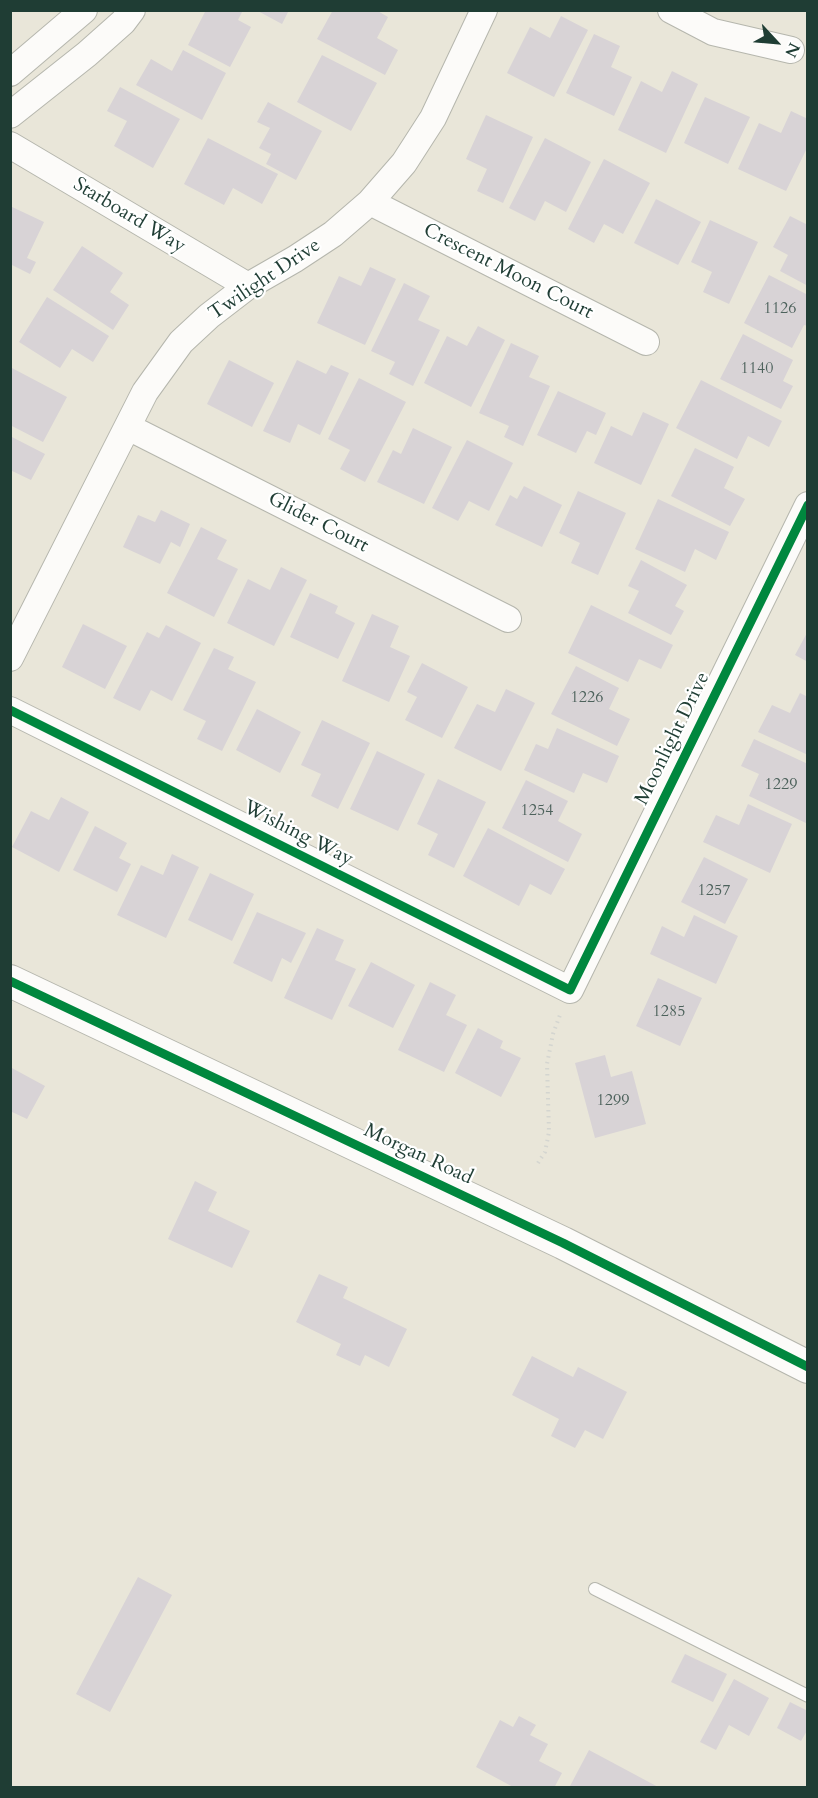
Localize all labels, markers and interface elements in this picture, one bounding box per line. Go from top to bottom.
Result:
north arrow [746,12,806,72]
text: N [779,39,805,61]
street label: Starboard Way [68,173,190,259]
street label: Crescent Moon Court [419,219,597,325]
street label: Twilight Drive [205,234,325,326]
house number: 1126 [764,299,796,319]
house number: 1140 [741,359,773,379]
street label: Glider Court [264,487,372,559]
street label: Moonlight Drive [630,669,716,809]
house number: 1226 [571,688,603,708]
house number: 1229 [765,775,797,795]
street label: Wishing Way [239,796,357,872]
house number: 1254 [521,801,553,821]
house number: 1257 [698,881,730,901]
house number: 1285 [653,1002,685,1022]
house number: 1299 [597,1091,629,1111]
street label: Morgan Road [360,1119,476,1191]

